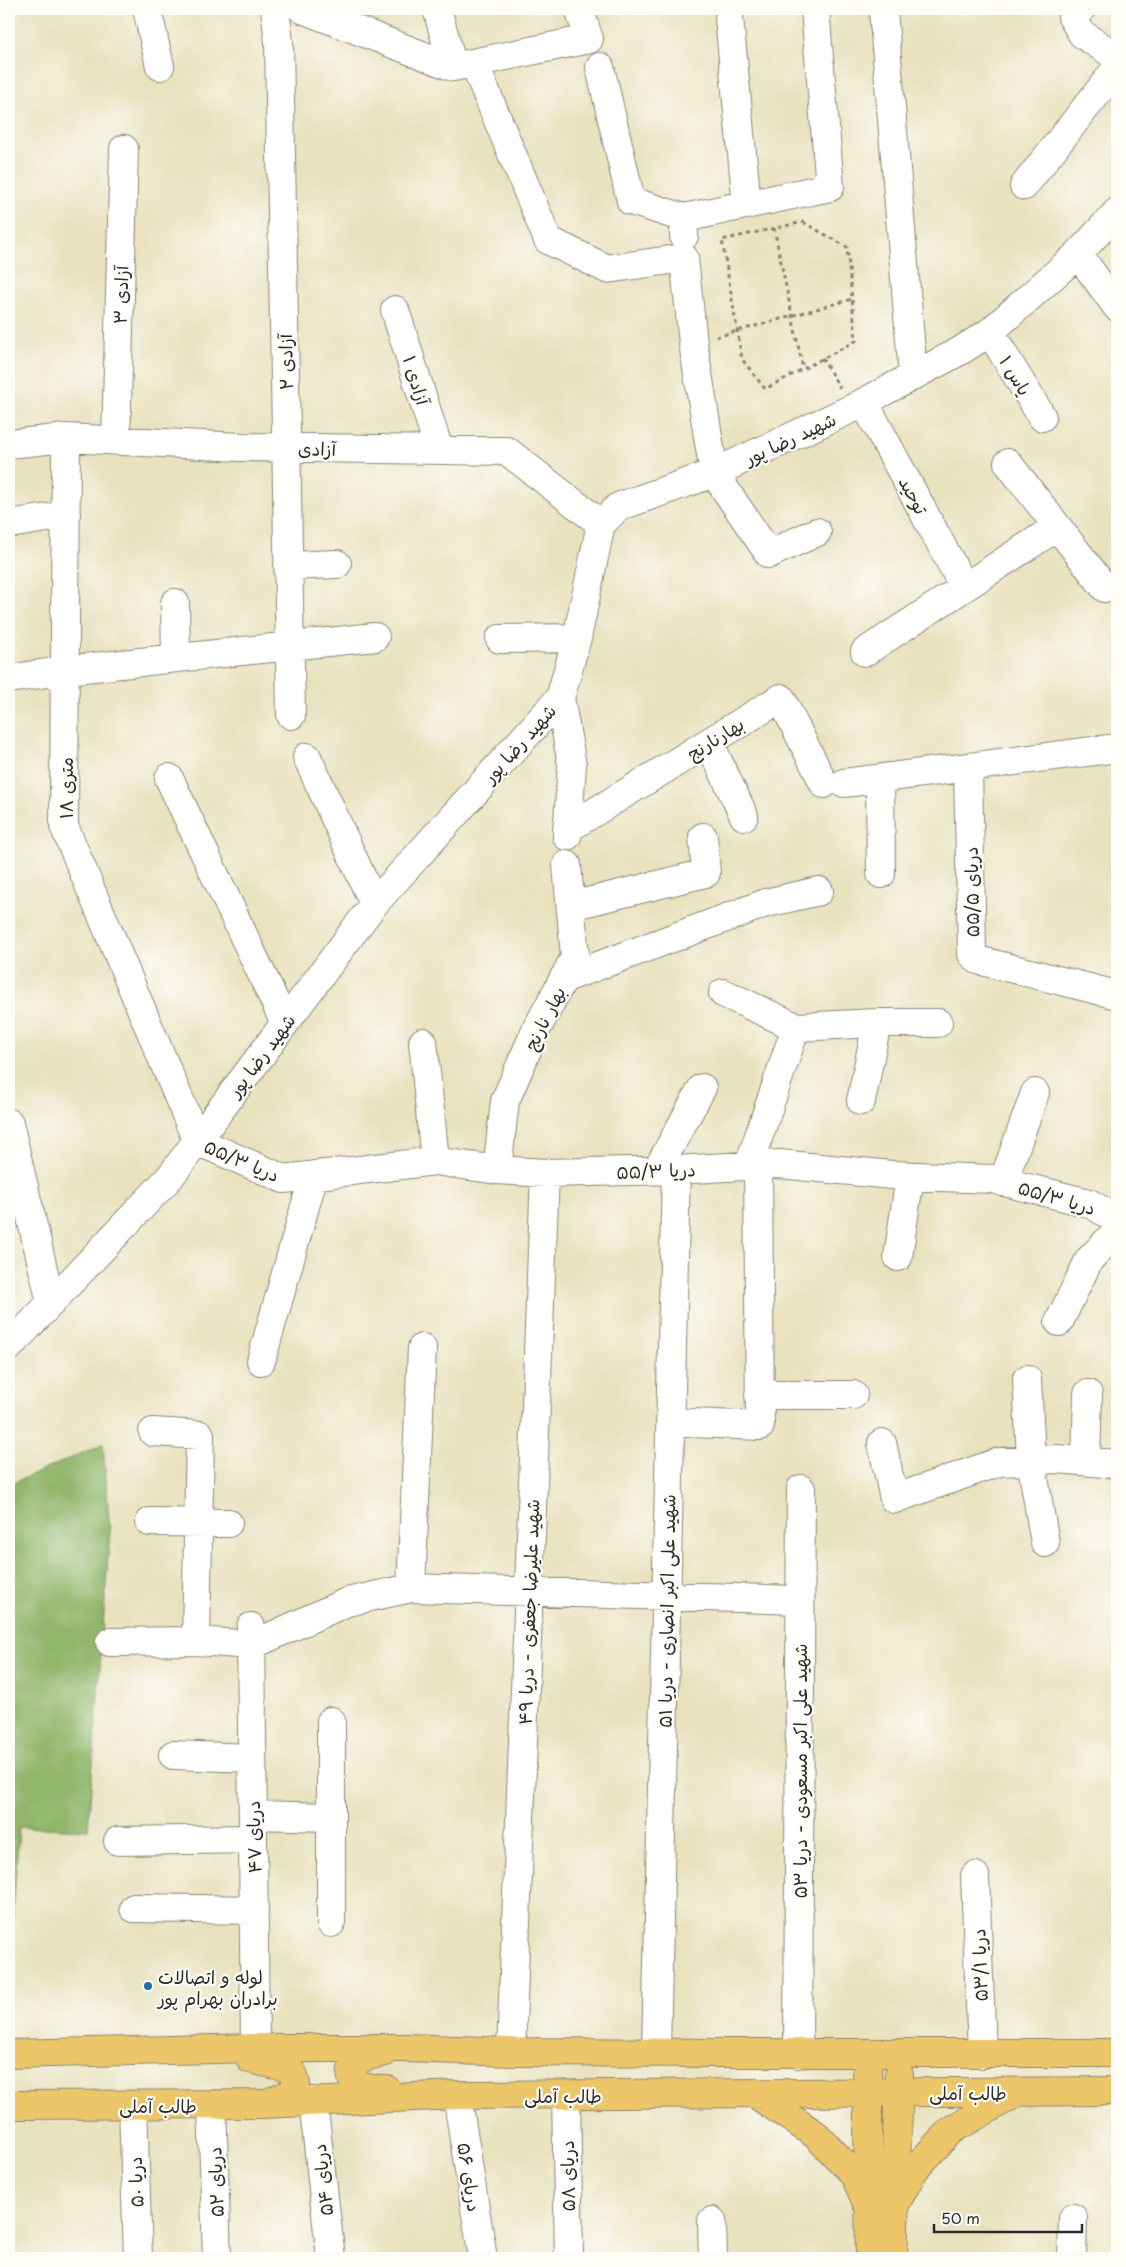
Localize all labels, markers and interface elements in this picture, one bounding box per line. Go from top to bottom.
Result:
street label: آزادی ۳ [105,264,135,325]
street label: آزادی ۲ [271,332,299,390]
street label: یاس ۱ [993,350,1039,400]
street label: آزادی ۱ [397,352,438,410]
street label: شهید رضا پور [738,405,840,472]
street label: آزادی [298,434,338,462]
street label: توحید [893,471,936,520]
street label: شهید رضا پور [475,698,562,790]
street label: بهارنارنج [681,710,749,766]
street label: ۱۸ متری [52,757,79,819]
street label: دریای ۵۵/۵ [957,846,985,938]
street label: بهار نارنج [516,981,572,1055]
street label: شهید رضا پور [220,1008,301,1104]
street label: دریا ۵۵/۳ [200,1132,284,1188]
street label: دریا ۵۵/۳ [616,1155,696,1185]
street label: دریا ۵۵/۳ [1015,1173,1099,1221]
street label: شهید علی اکبر انصاری - دریا ۵۱ [650,1494,682,1728]
street label: شهید علیرضا جعفری - دریا ۴۹ [511,1498,545,1726]
street label: شهید علی اکبر مسعودی - دریا ۵۳ [786,1644,813,1898]
street label: دریای ۴۷ [239,1800,267,1874]
street label: دریا ۵۳/۱ [964,1928,994,2002]
place label: لوله و اتصالات برادران بهرام پور [156,1963,278,2013]
marker: لوله و اتصالات برادران بهرام پور [142,1980,154,1992]
street label: طالب آملی [929,2079,1007,2106]
street label: طالب آملی [524,2082,602,2109]
street label: طالب آملی [119,2092,197,2119]
street label: دریای ۵۶ [451,2140,489,2214]
street label: دریای ۵۸ [553,2140,581,2212]
street label: دریای ۵۴ [305,2143,339,2217]
street label: دریای ۵۲ [200,2146,230,2218]
street label: دریا ۵۰ [121,2156,149,2208]
scale bar [934,2202,1081,2234]
text: 50 m [941,2206,980,2229]

